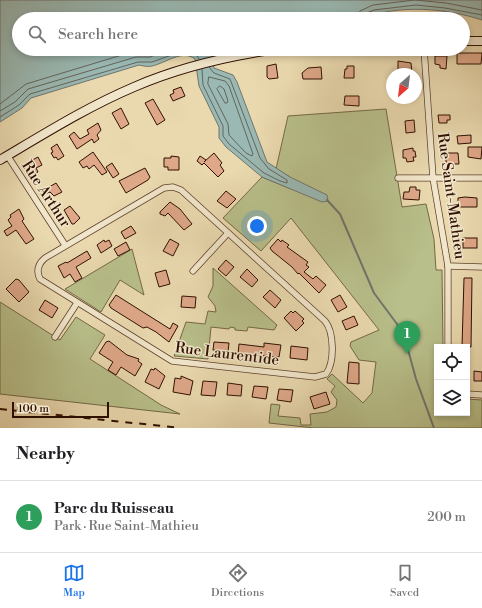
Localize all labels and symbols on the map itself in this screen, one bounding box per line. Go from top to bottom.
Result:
north arrow [386,68,422,104]
street label: Rue Saint-Mathieu [433,132,469,261]
street label: Rue Arthur [17,157,75,232]
your location [247,216,267,236]
pin: 1 [394,321,420,354]
street label: Rue Laurentide [174,338,280,370]
scale bar [12,400,109,419]

